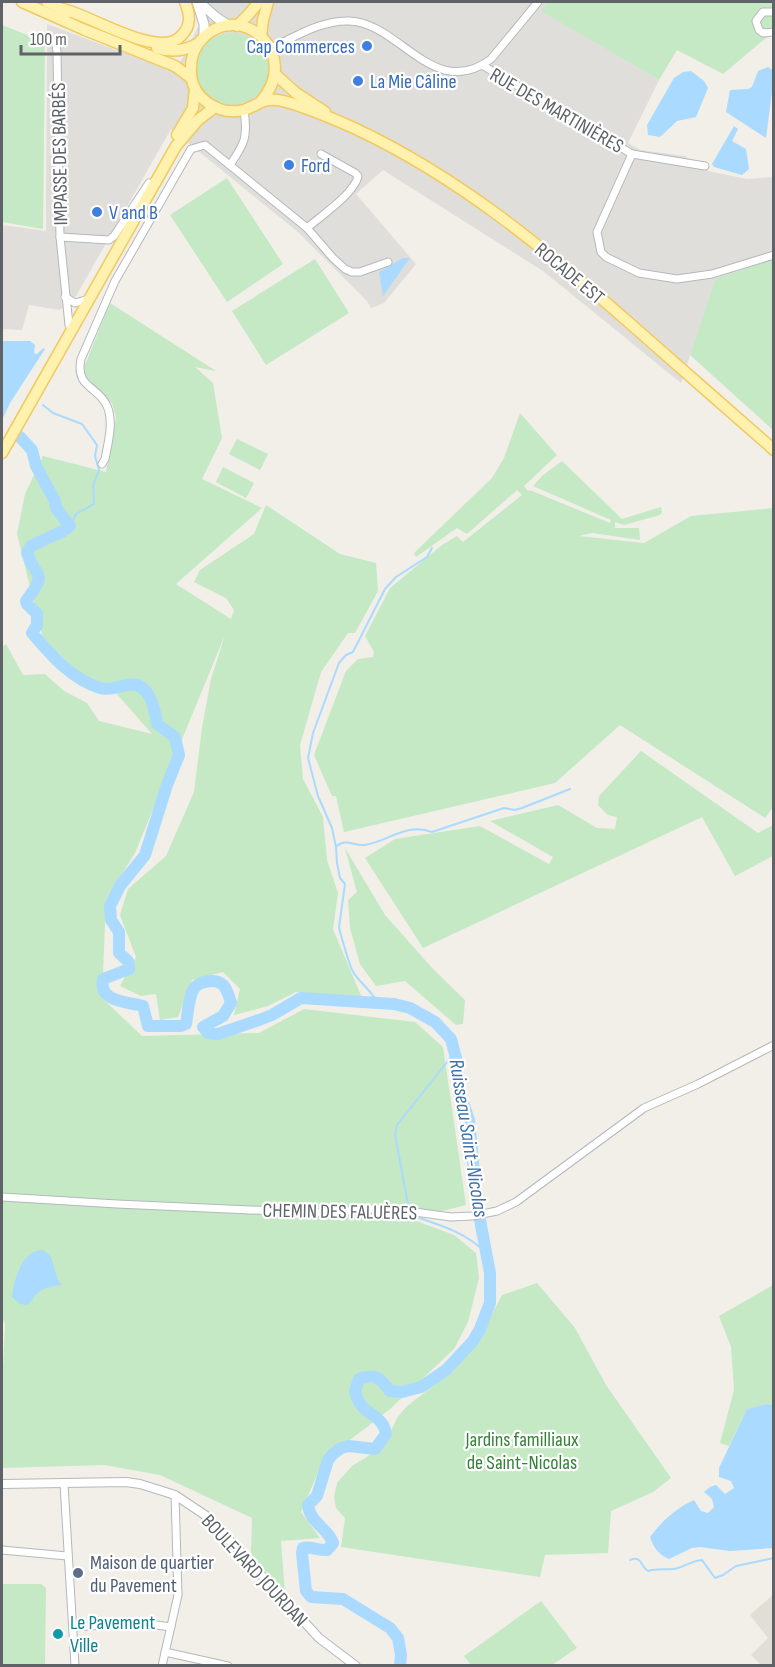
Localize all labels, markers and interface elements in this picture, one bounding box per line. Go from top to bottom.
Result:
scale bar [21,18,120,56]
text: 100 m [30,29,67,50]
place label: Cap Commerces [246,35,355,59]
marker: Cap Commerces [360,39,374,53]
street label: RUE DES MARTINIÈRES [485,63,628,159]
place label: La Mie Câline [370,70,457,94]
marker: La Mie Câline [351,74,365,88]
street label: IMPASSE DES BARBÉS [47,82,73,226]
place label: Ford [301,154,330,178]
marker: Ford [282,158,296,172]
place label: V and B [109,201,158,225]
marker: V and B [90,205,104,219]
street label: ROCADE EST [530,238,609,310]
water label: Ruisseau Saint-Nicolas [444,1057,493,1219]
street label: CHEMIN DES FALUÈRES [263,1199,417,1225]
park label: Jardins familliaux de Saint-Nicolas [464,1428,579,1475]
street label: BOULEVARD JOURDAN [196,1509,312,1632]
place label: Maison de quartier du Pavement [90,1551,214,1598]
marker: Maison de quartier du Pavement [71,1566,85,1580]
place label: Le Pavement Ville [70,1611,155,1658]
marker: Le Pavement Ville [51,1627,65,1641]

